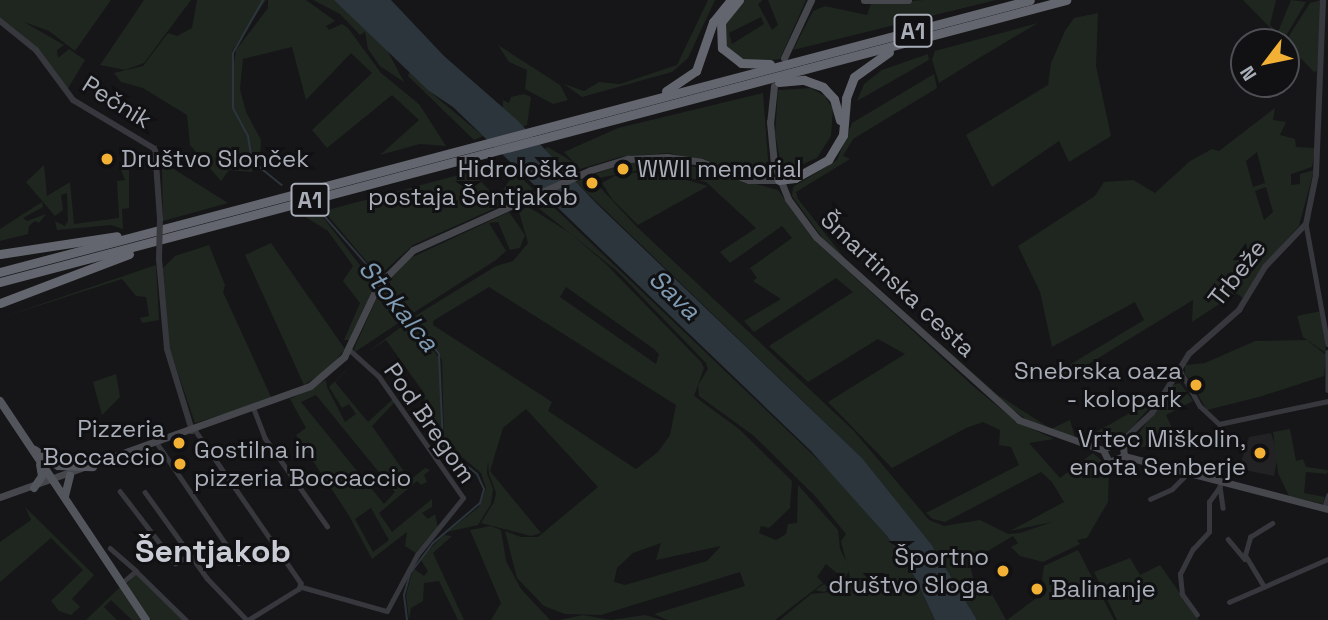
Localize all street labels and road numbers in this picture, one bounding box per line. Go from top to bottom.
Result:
road number: A1 [892,12,934,50]
street label: Pečnik [77,70,157,134]
road number: A1 [289,181,331,220]
street label: Šmartinska cesta [815,205,981,363]
street label: Trbeže [1202,234,1272,312]
street label: Pod Bregom [378,357,482,489]

